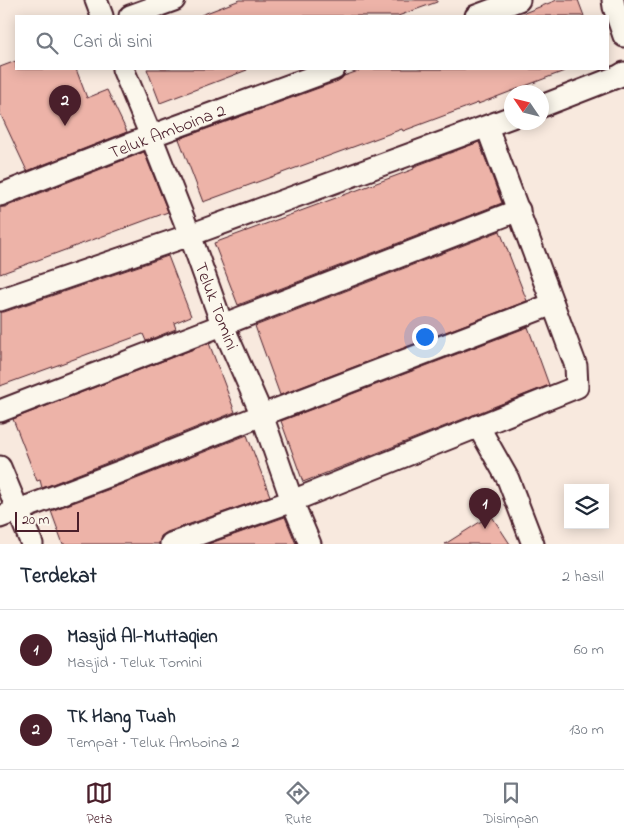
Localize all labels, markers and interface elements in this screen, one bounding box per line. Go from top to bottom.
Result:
search box [15,15,609,70]
icon: search [33,29,61,57]
text: Cari di sini [73,29,152,56]
pin: 2 [49,85,81,126]
north arrow [504,85,549,130]
street label: Teluk Amboina 2 [106,99,230,167]
street label: Teluk Tomini [186,259,244,354]
your location [412,324,438,350]
map controls [564,484,609,529]
button: layers [564,484,609,529]
pin: 1 [469,488,501,529]
scale bar [15,509,79,532]
text: 20 m [22,510,49,531]
text: Terdekat [20,562,97,592]
text: 2 hasil [562,565,604,589]
text: Masjid Al-Muttaqien [67,624,218,651]
text: 1 [33,638,39,662]
text: 60 m [574,638,604,662]
text: Masjid · Teluk Tomini [67,651,202,675]
text: TK Hang Tuah [67,704,176,731]
text: 2 [32,718,40,742]
text: 130 m [569,718,604,742]
text: Tempat · Teluk Amboina 2 [67,731,239,755]
tab: Peta [85,779,113,830]
tab: Rute [284,779,312,830]
tab: Disimpan [483,779,539,830]

